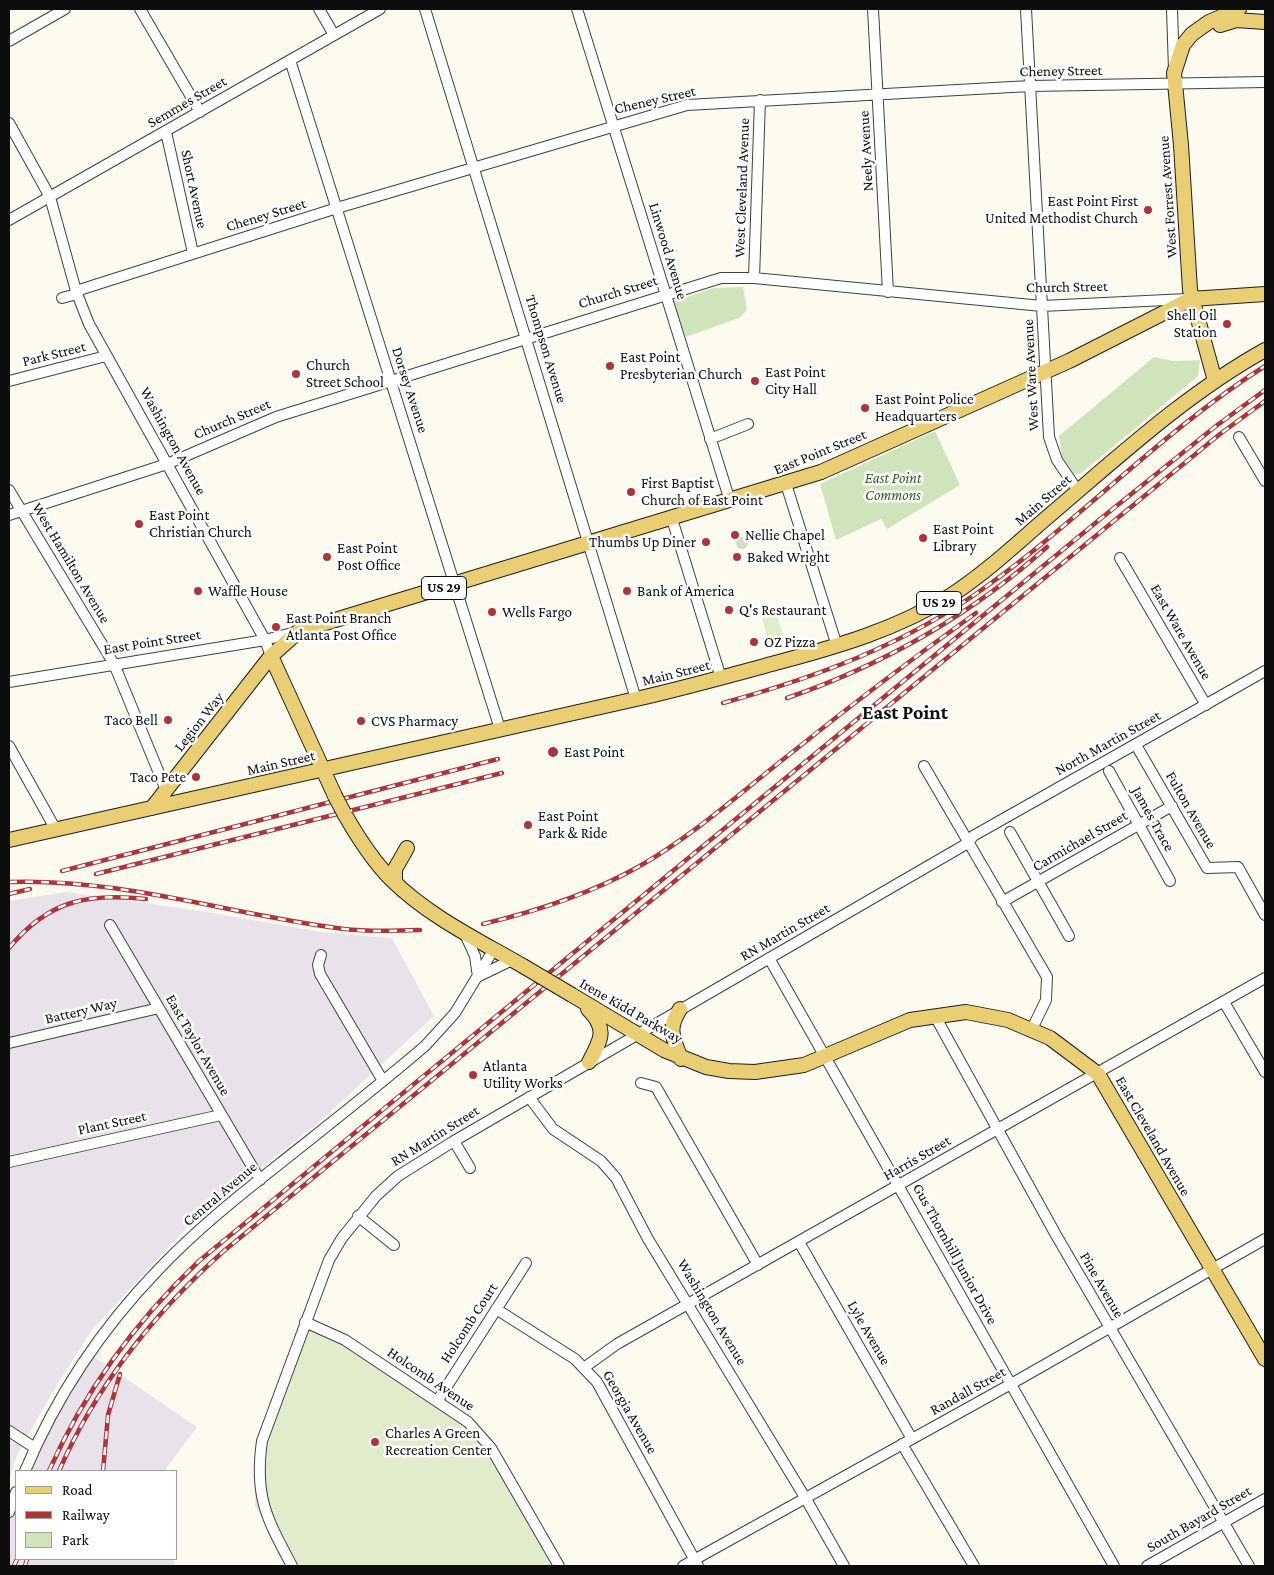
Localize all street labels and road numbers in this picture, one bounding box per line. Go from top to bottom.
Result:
street label: Cheney Street [1019,61,1103,81]
street label: Semmes Street [144,72,230,132]
street label: Cheney Street [613,82,697,118]
street label: Neely Avenue [855,110,877,192]
street label: West Cleveland Avenue [731,118,753,258]
street label: West Forrest Avenue [1155,135,1181,259]
street label: Short Avenue [177,148,211,230]
street label: Cheney Street [224,194,308,236]
street label: Linwood Avenue [645,201,691,301]
street label: Church Street [576,271,660,313]
street label: Church Street [1026,277,1108,297]
street label: Thompson Avenue [521,293,571,405]
street label: West Ware Avenue [1019,319,1043,431]
street label: Park Street [20,337,88,371]
street label: Dorsey Avenue [388,345,432,435]
street label: Washington Avenue [136,384,210,498]
street label: Church Street [191,395,273,443]
street label: East Point Street [771,425,869,479]
street label: Main Street [1011,470,1075,530]
street label: West Hamilton Avenue [28,499,114,627]
road number: US 29 [422,576,466,600]
street label: East Ware Avenue [1146,581,1216,683]
road number: US 29 [916,592,962,614]
street label: East Point Street [102,625,202,659]
street label: Main Street [640,656,712,690]
street label: Legion Way [170,689,228,755]
street label: North Martin Street [1052,707,1164,779]
street label: Main Street [245,746,317,780]
street label: Fulton Avenue [1162,768,1220,852]
street label: James Trace [1128,783,1178,855]
street label: Carmichael Street [1029,807,1131,875]
street label: RN Martin Street [737,899,833,965]
street label: Irene Kidd Parkway [576,974,686,1048]
street label: East Taylor Avenue [162,991,234,1099]
street label: Battery Way [43,994,119,1028]
street label: East Cleveland Avenue [1111,1073,1195,1199]
street label: RN Martin Street [388,1102,482,1170]
street label: Plant Street [76,1107,148,1139]
street label: Harris Street [880,1131,954,1185]
street label: Central Avenue [179,1158,261,1230]
street label: Gus Thornhill Junior Drive [909,1180,1001,1328]
street label: Pine Avenue [1076,1249,1128,1321]
street label: Washington Avenue [673,1256,751,1368]
street label: Holcomb Court [436,1280,502,1366]
street label: Lyle Avenue [843,1298,895,1368]
street label: Holcomb Avenue [384,1343,478,1415]
street label: Randall Street [927,1363,1009,1419]
street label: Georgia Avenue [599,1367,661,1457]
street label: South Bayard Street [1143,1482,1255,1556]

